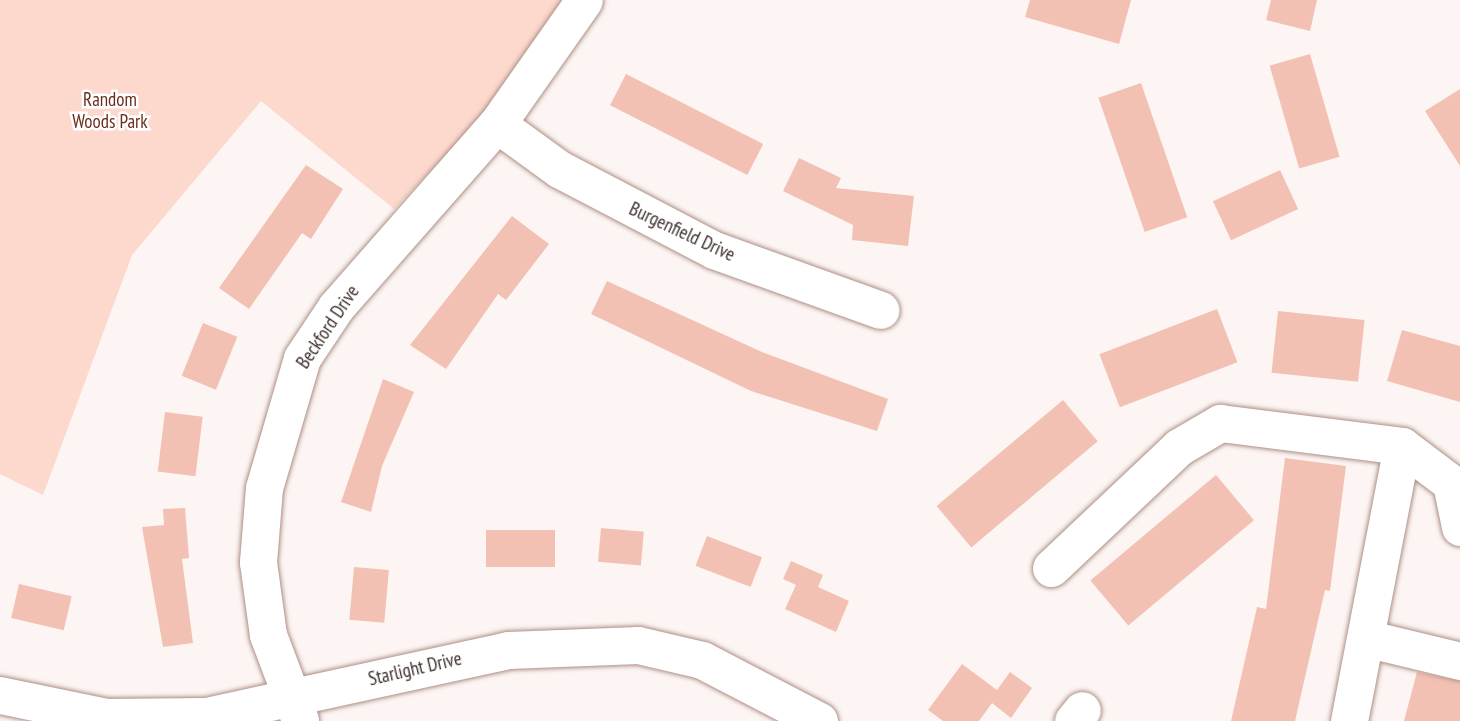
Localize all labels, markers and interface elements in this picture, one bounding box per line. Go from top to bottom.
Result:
park label: Random Woods Park [72,89,148,133]
street label: Burgenfield Drive [625,198,739,266]
street label: Beckford Drive [292,281,364,373]
street label: Starlight Drive [366,647,464,691]

